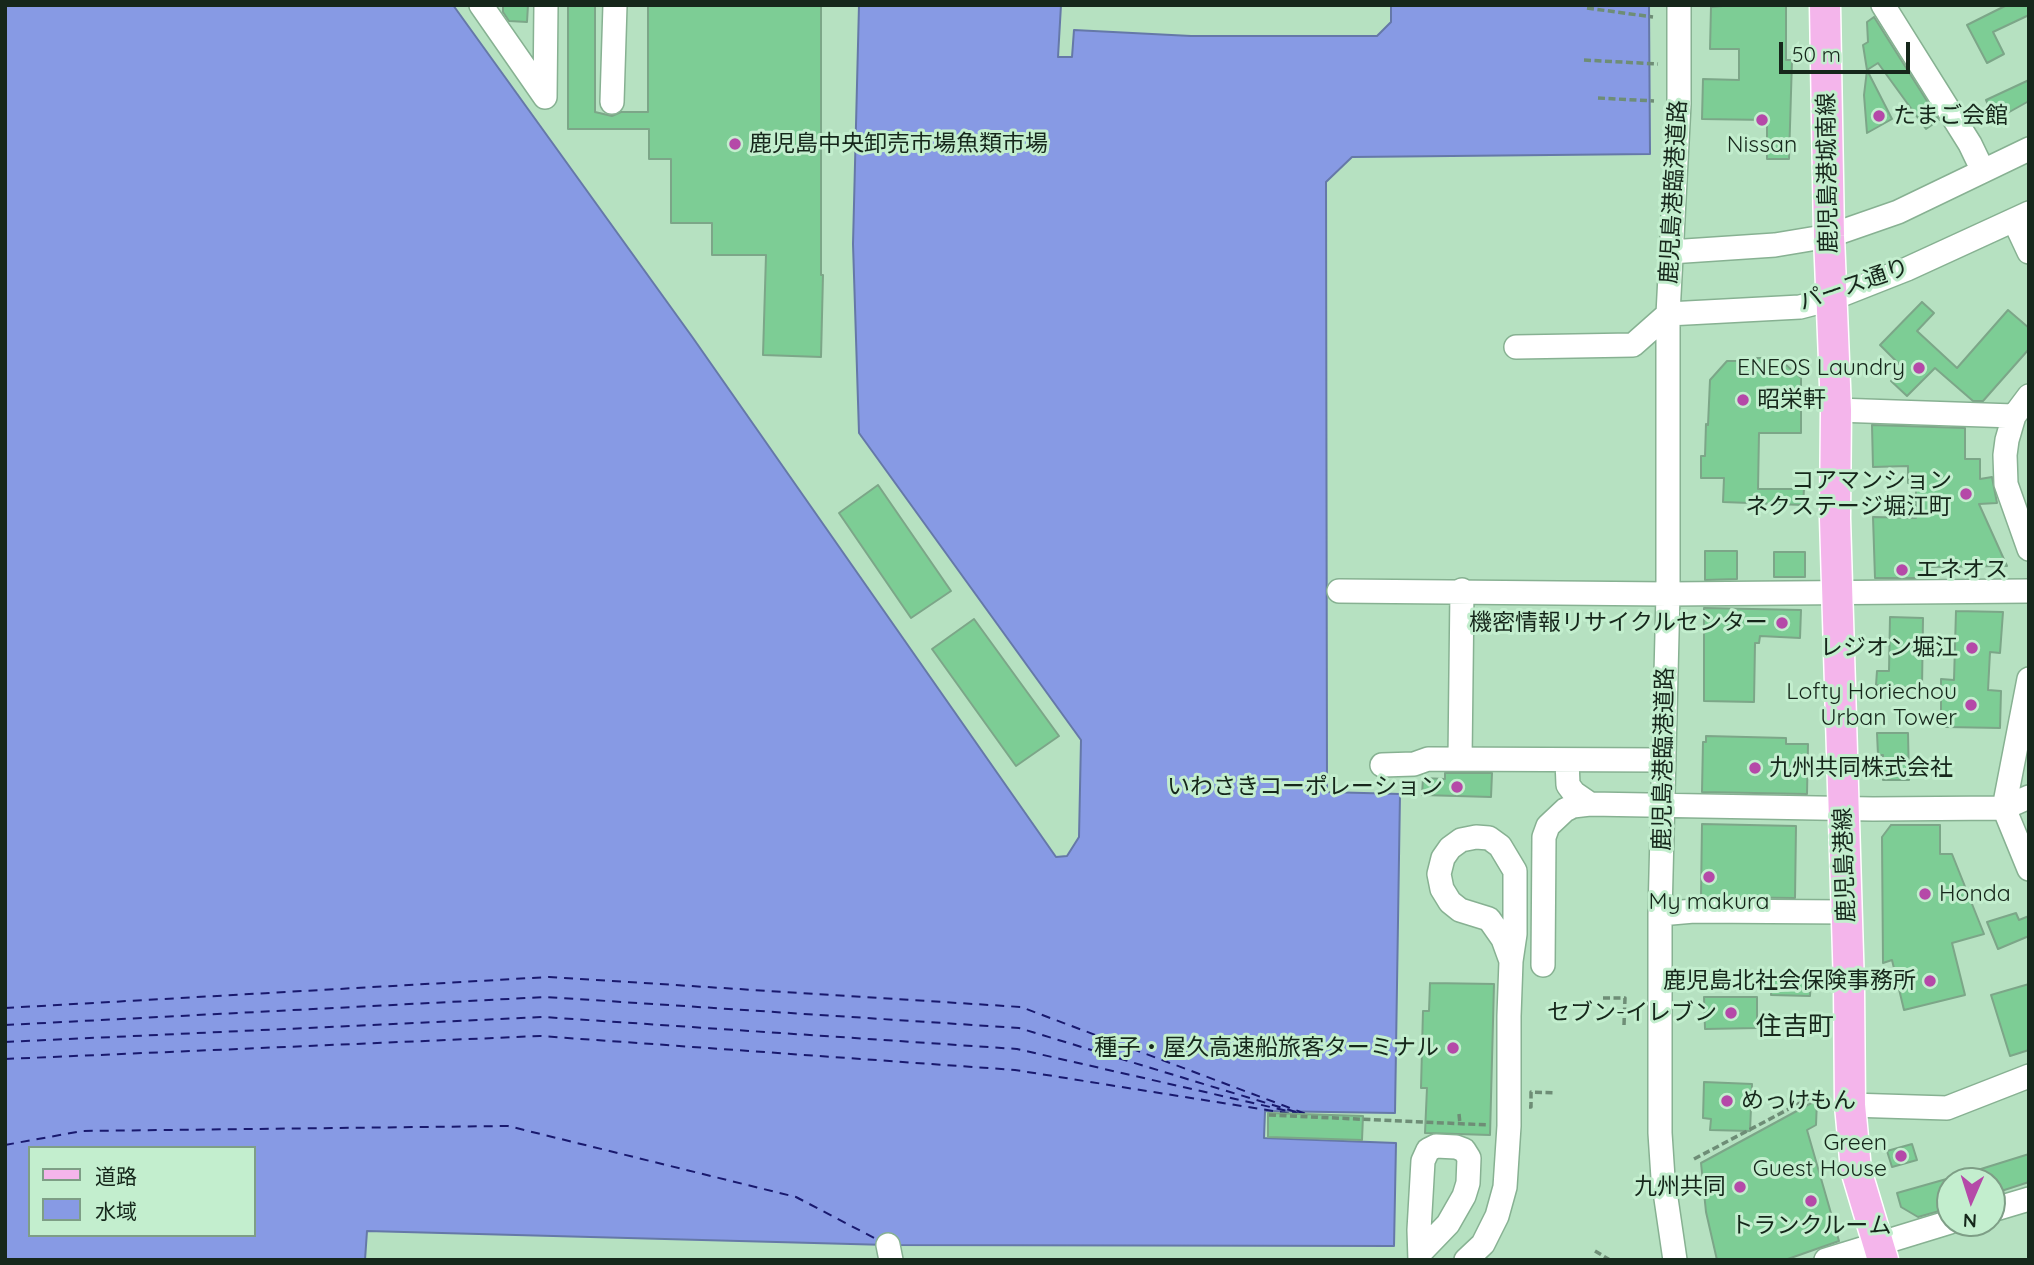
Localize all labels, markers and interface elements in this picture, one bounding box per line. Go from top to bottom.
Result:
scale bar [1782,28,1913,72]
text: 50 m [1792,41,1841,67]
street label: 鹿児島港城南線 [1813,92,1843,254]
street label: 鹿児島港臨港道路 [1655,99,1693,285]
place label: たまご会館 [1893,102,2008,130]
marker: たまご会館 [1871,108,1887,124]
marker: Nissan [1754,112,1770,128]
place label: 鹿児島中央卸売市場魚類市場 [749,130,1048,158]
place label: Nissan [1727,131,1797,159]
marker: 鹿児島中央卸売市場魚類市場 [727,136,743,152]
street label: パース通り [1795,253,1913,317]
place label: ENEOS Laundry [1737,354,1905,382]
marker: ENEOS Laundry [1911,360,1927,376]
place label: 昭栄軒 [1757,386,1826,414]
marker: 昭栄軒 [1735,392,1751,408]
place label: コアマンション ネクステージ堀江町 [1745,467,1952,521]
marker: コアマンション ネクステージ堀江町 [1958,486,1974,502]
place label: エネオス [1916,556,2008,584]
marker: エネオス [1894,562,1910,578]
place label: 機密情報リサイクルセンター [1469,609,1768,637]
marker: 機密情報リサイクルセンター [1774,615,1790,631]
place label: レジオン堀江 [1820,634,1958,662]
marker: レジオン堀江 [1964,640,1980,656]
street label: 鹿児島港臨港道路 [1649,667,1679,851]
place label: Lofty Horiechou Urban Tower [1786,678,1957,732]
marker: Lofty Horiechou Urban Tower [1963,697,1979,713]
place label: 九州共同株式会社 [1769,754,1953,782]
marker: 九州共同株式会社 [1747,760,1763,776]
place label: いわさきコーポレーション [1167,773,1443,801]
marker: いわさきコーポレーション [1449,779,1465,795]
street label: 鹿児島港線 [1829,807,1861,923]
marker: My makura [1701,869,1717,885]
place label: Honda [1939,880,2011,908]
marker: Honda [1917,886,1933,902]
place label: My makura [1648,888,1770,916]
place label: 鹿児島北社会保険事務所 [1663,967,1916,995]
marker: 鹿児島北社会保険事務所 [1922,973,1938,989]
place label: セブン-イレブン [1547,999,1717,1027]
marker: セブン-イレブン [1723,1005,1739,1021]
district label: 住吉町 [1756,1011,1834,1043]
place label: 種子・屋久高速船旅客ターミナル [1094,1034,1439,1062]
marker: 種子・屋久高速船旅客ターミナル [1445,1040,1461,1056]
place label: めっけもん [1741,1087,1856,1115]
marker: めっけもん [1719,1093,1735,1109]
place label: Green Guest House [1753,1129,1887,1183]
legend [28,1146,256,1237]
marker: Green Guest House [1893,1148,1909,1164]
text: 道路 [95,1163,137,1189]
north arrow [1936,1167,2006,1237]
place label: 九州共同 [1634,1173,1726,1201]
marker: 九州共同 [1732,1179,1748,1195]
marker: トランクルーム [1803,1193,1819,1209]
text: 水域 [95,1198,137,1224]
text: N [1962,1209,1978,1233]
place label: トランクルーム [1731,1212,1891,1240]

